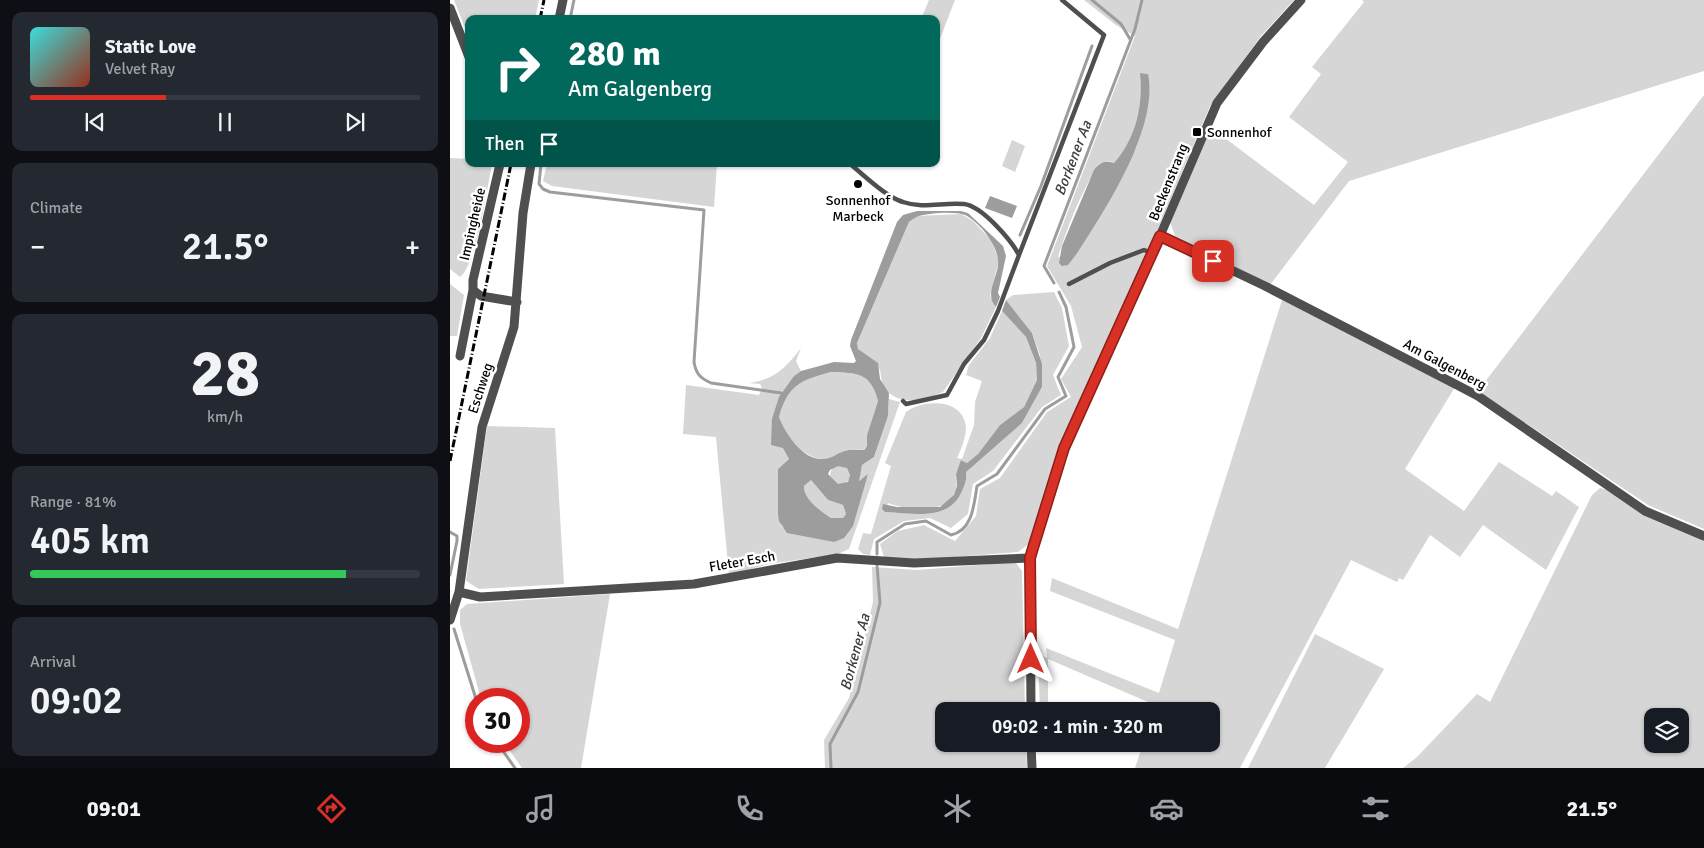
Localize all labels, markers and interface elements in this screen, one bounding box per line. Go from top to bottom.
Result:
text: 280 m [568,32,661,75]
text: Static Love [105,35,196,59]
icon: right [485,35,550,100]
text: Velvet Ray [105,59,175,79]
text: Am Galgenberg [568,75,712,102]
icon: previous [81,108,109,136]
icon: pause [211,108,239,136]
icon: next [341,108,369,136]
water label: Borkener Aa [1051,118,1096,198]
place label: Sonnenhof [1207,124,1273,141]
marker: Sonnenhof [1191,126,1203,138]
icon: arrive [535,130,563,158]
text: Then [485,132,525,156]
street label: Beckenstrang [1145,141,1192,223]
marker: Sonnenhof Marbeck [852,178,864,190]
street label: Impingheide [456,186,489,262]
place label: Sonnenhof Marbeck [826,192,892,225]
text: Climate [30,198,83,218]
text: 21.5° [182,223,268,270]
text: − [30,230,45,264]
text: + [405,230,420,264]
pin [1192,240,1234,282]
icon: arrive [1199,247,1227,275]
text: 28 [190,334,260,414]
street label: Am Galgenberg [1400,335,1489,393]
street label: Eschweg [464,361,497,416]
text: km/h [207,407,243,427]
text: Range · 81% [30,492,116,512]
text: 405 km [30,517,150,564]
street label: Fleter Esch [708,547,776,576]
water label: Borkener Aa [836,611,874,692]
position arrow [1004,632,1056,684]
text: Arrival [30,652,76,672]
text: 09:02 [30,677,123,724]
speed limit sign: 30 [465,688,530,753]
map controls [1644,708,1689,753]
button: layers [1644,708,1689,753]
text: 09:02 · 1 min · 320 m [992,715,1163,739]
icon: directions [314,791,349,826]
icon: music [523,791,558,826]
icon: phone [732,791,767,826]
icon: climate [940,791,975,826]
icon: car [1149,791,1184,826]
icon: filters [1358,791,1393,826]
text: 09:01 [87,795,141,822]
text: 21.5° [1566,795,1617,822]

